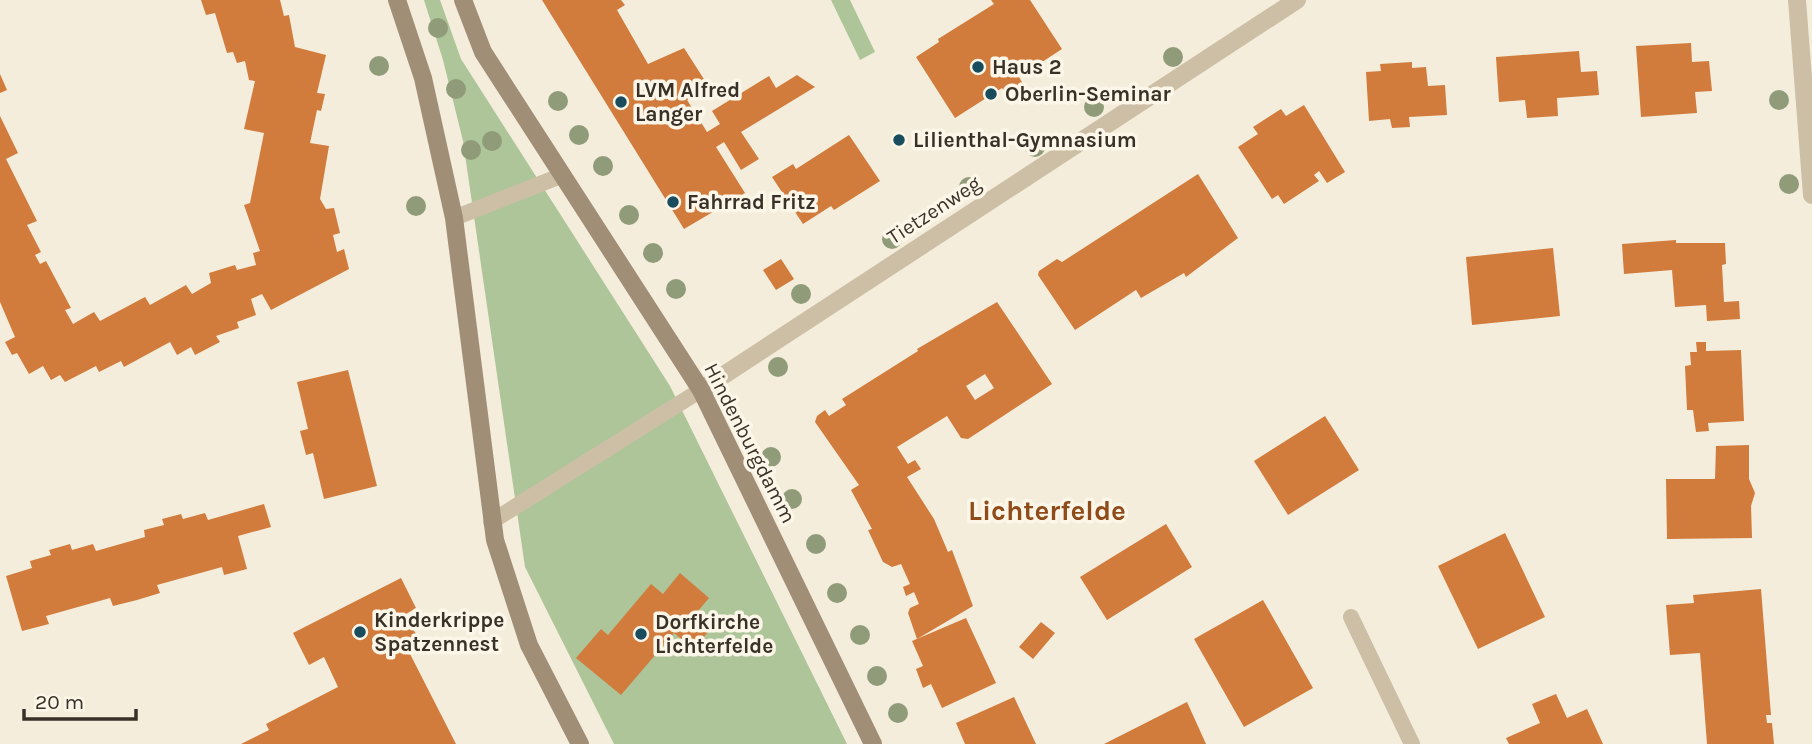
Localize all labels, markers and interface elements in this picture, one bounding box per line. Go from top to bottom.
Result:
place label: Haus 2 [992,55,1061,79]
marker: Haus 2 [970,59,986,75]
place label: LVM Alfred Langer [635,78,740,126]
place label: Oberlin-Seminar [1005,82,1172,106]
marker: Oberlin-Seminar [983,86,999,102]
marker: LVM Alfred Langer [613,94,629,110]
place label: Lilienthal-Gymnasium [913,128,1137,152]
marker: Lilienthal-Gymnasium [891,132,907,148]
street label: Tietzenweg [883,171,985,249]
place label: Fahrrad Fritz [687,190,816,214]
marker: Fahrrad Fritz [665,194,681,210]
street label: Hindenburgdamm [699,359,801,527]
district label: Lichterfelde [968,494,1126,527]
place label: Kinderkrippe Spatzennest [374,608,504,656]
place label: Dorfkirche Lichterfelde [655,610,773,658]
marker: Kinderkrippe Spatzennest [352,624,368,640]
marker: Dorfkirche Lichterfelde [633,626,649,642]
scale bar [24,678,136,722]
text: 20 m [35,690,84,714]

